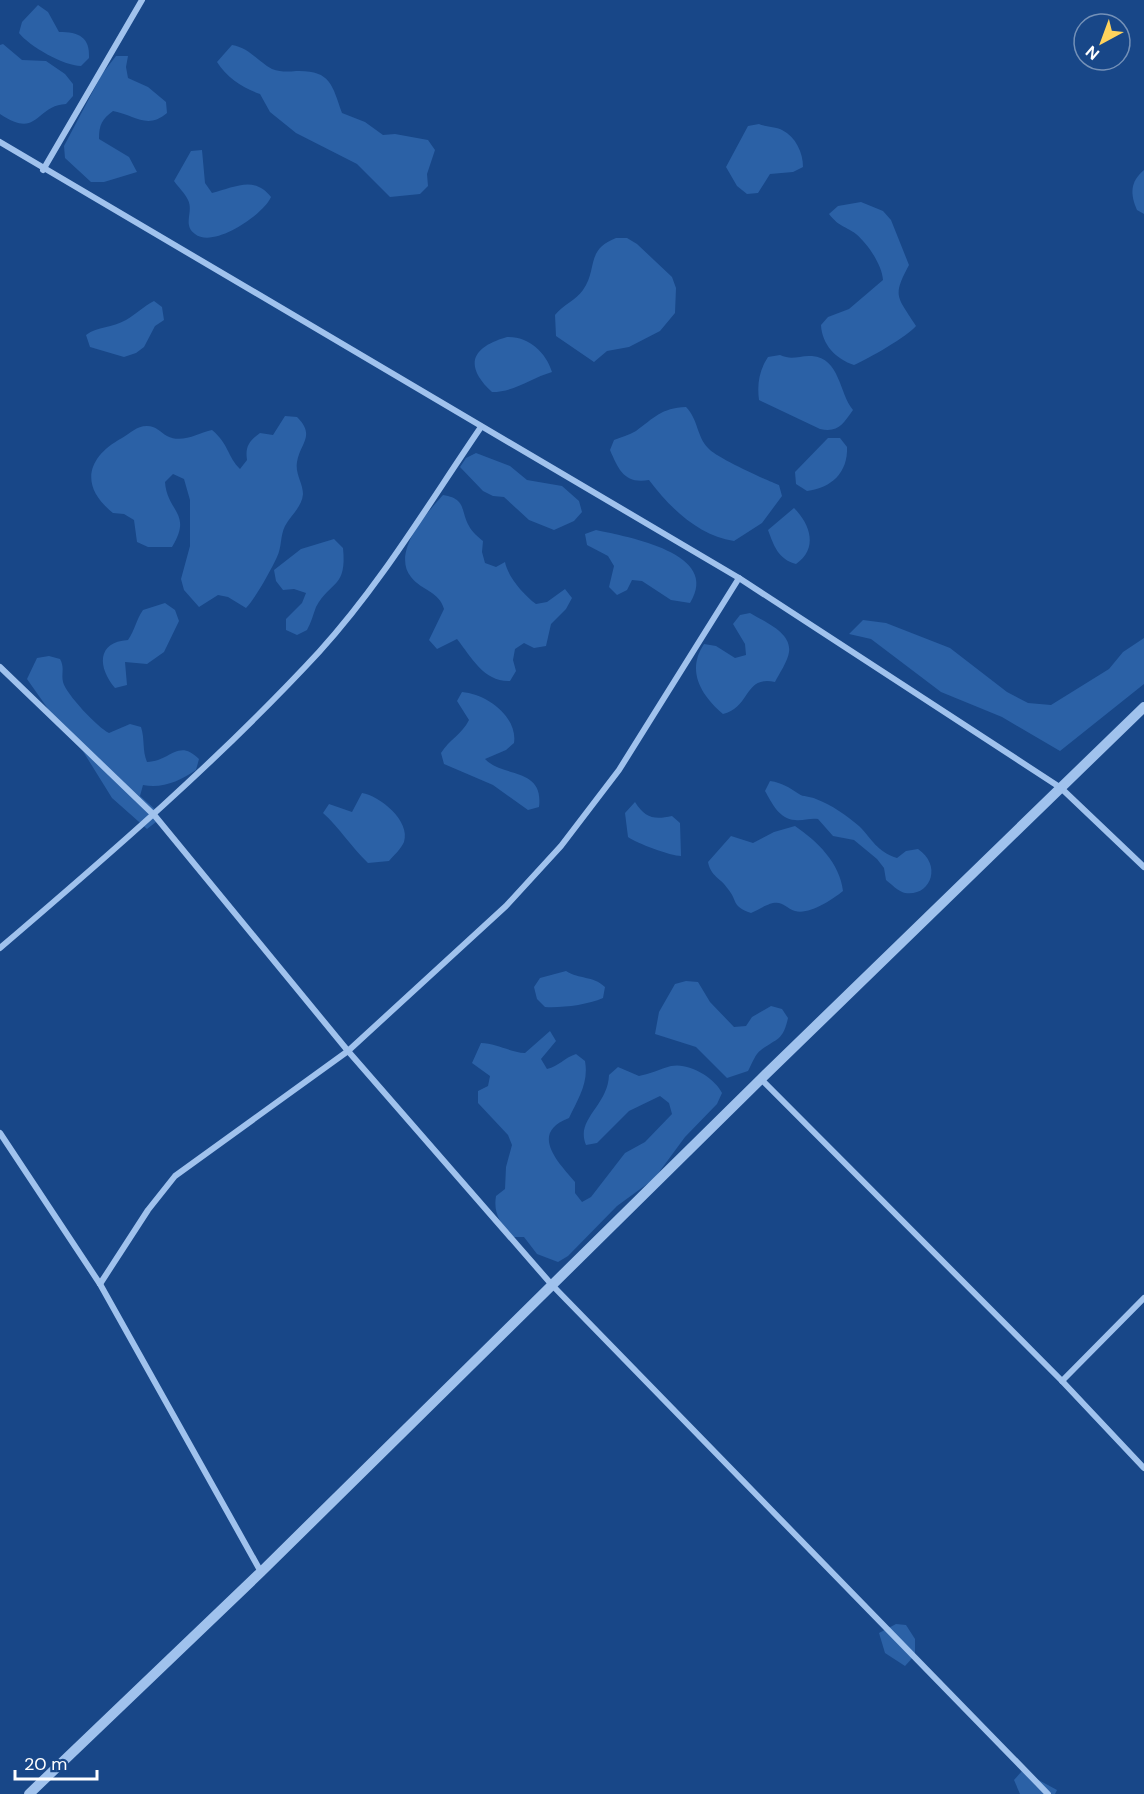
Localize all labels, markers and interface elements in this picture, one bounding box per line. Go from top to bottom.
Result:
north arrow [1072,12,1132,72]
text: N [1081,41,1104,65]
scale bar [15,1743,98,1781]
text: 20 m [24,1752,67,1776]

